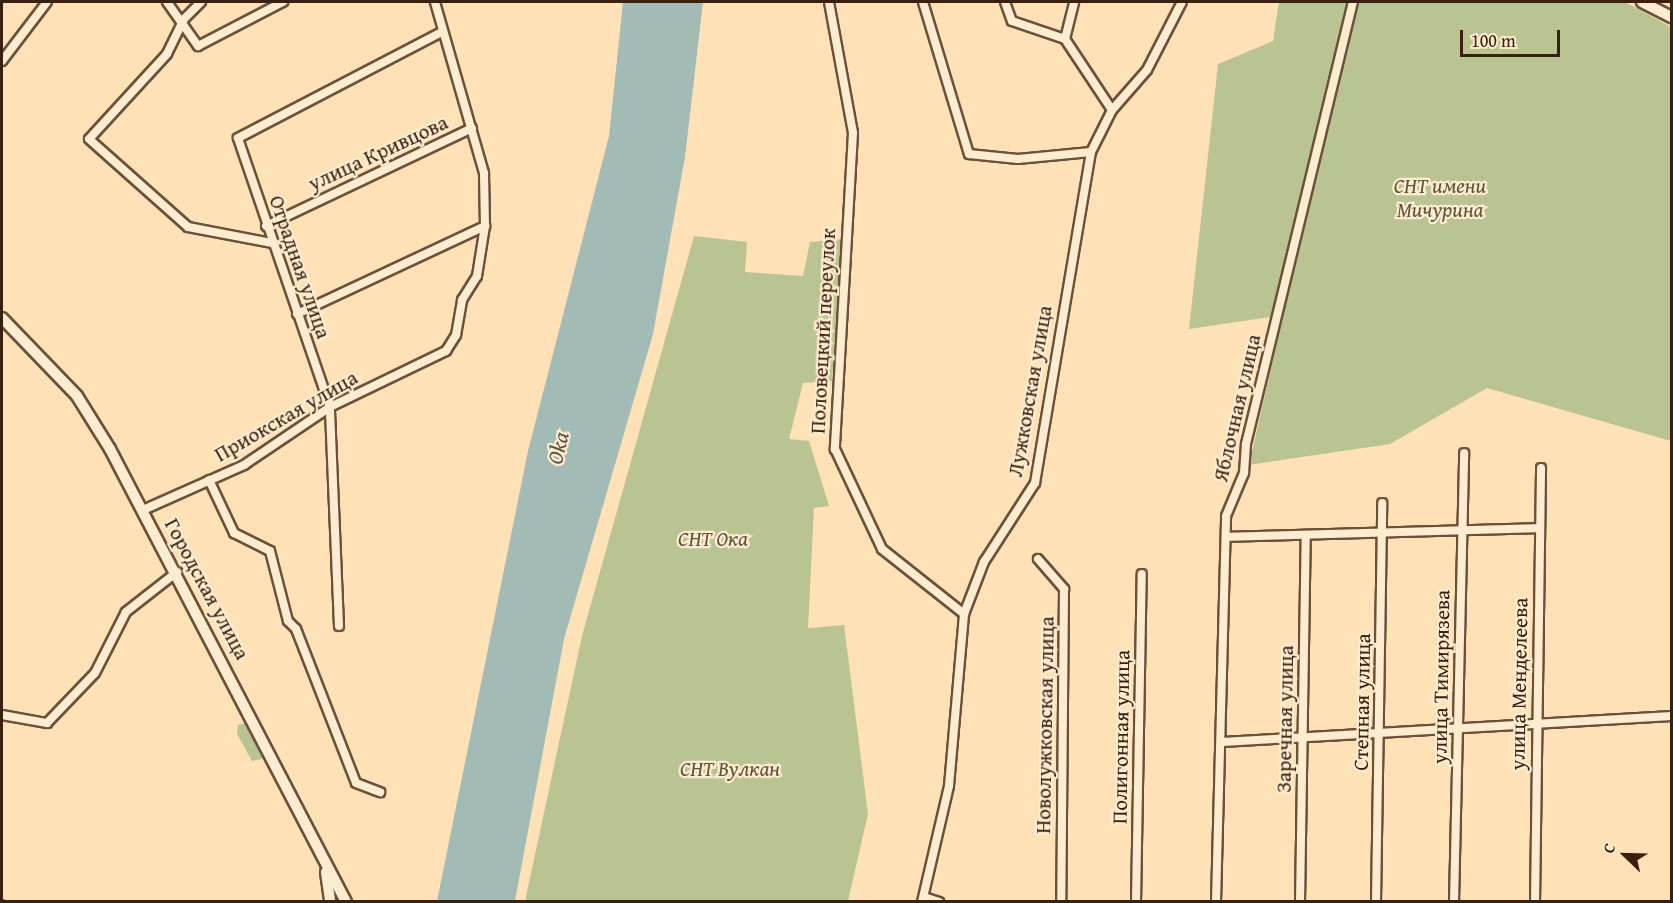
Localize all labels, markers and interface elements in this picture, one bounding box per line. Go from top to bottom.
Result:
scale bar [1463,18,1564,56]
text: 100 m [1471,27,1516,54]
street label: улица Кривцова [304,110,452,196]
park label: СНТ имени Мичурина [1394,173,1486,223]
street label: Отрадная улица [264,192,336,342]
street label: Половецкий переулок [805,227,841,435]
street label: Лужковская улица [1003,303,1057,479]
street label: Яблочная улица [1208,332,1266,484]
street label: Приокская улица [210,365,362,467]
water label: Oka [541,429,575,467]
street label: Городская улица [159,514,255,664]
park label: СНТ Ока [678,526,748,552]
street label: улица Тимирязева [1427,590,1455,764]
street label: улица Менделеева [1505,597,1533,771]
street label: Новолужковская улица [1031,616,1059,834]
street label: Степная улица [1348,633,1376,771]
street label: Заречная улица [1271,645,1299,793]
street label: Полигонная улица [1107,650,1135,824]
park label: СНТ Вулкан [680,756,780,782]
north arrow [1595,825,1655,885]
text: С [1596,839,1621,857]

